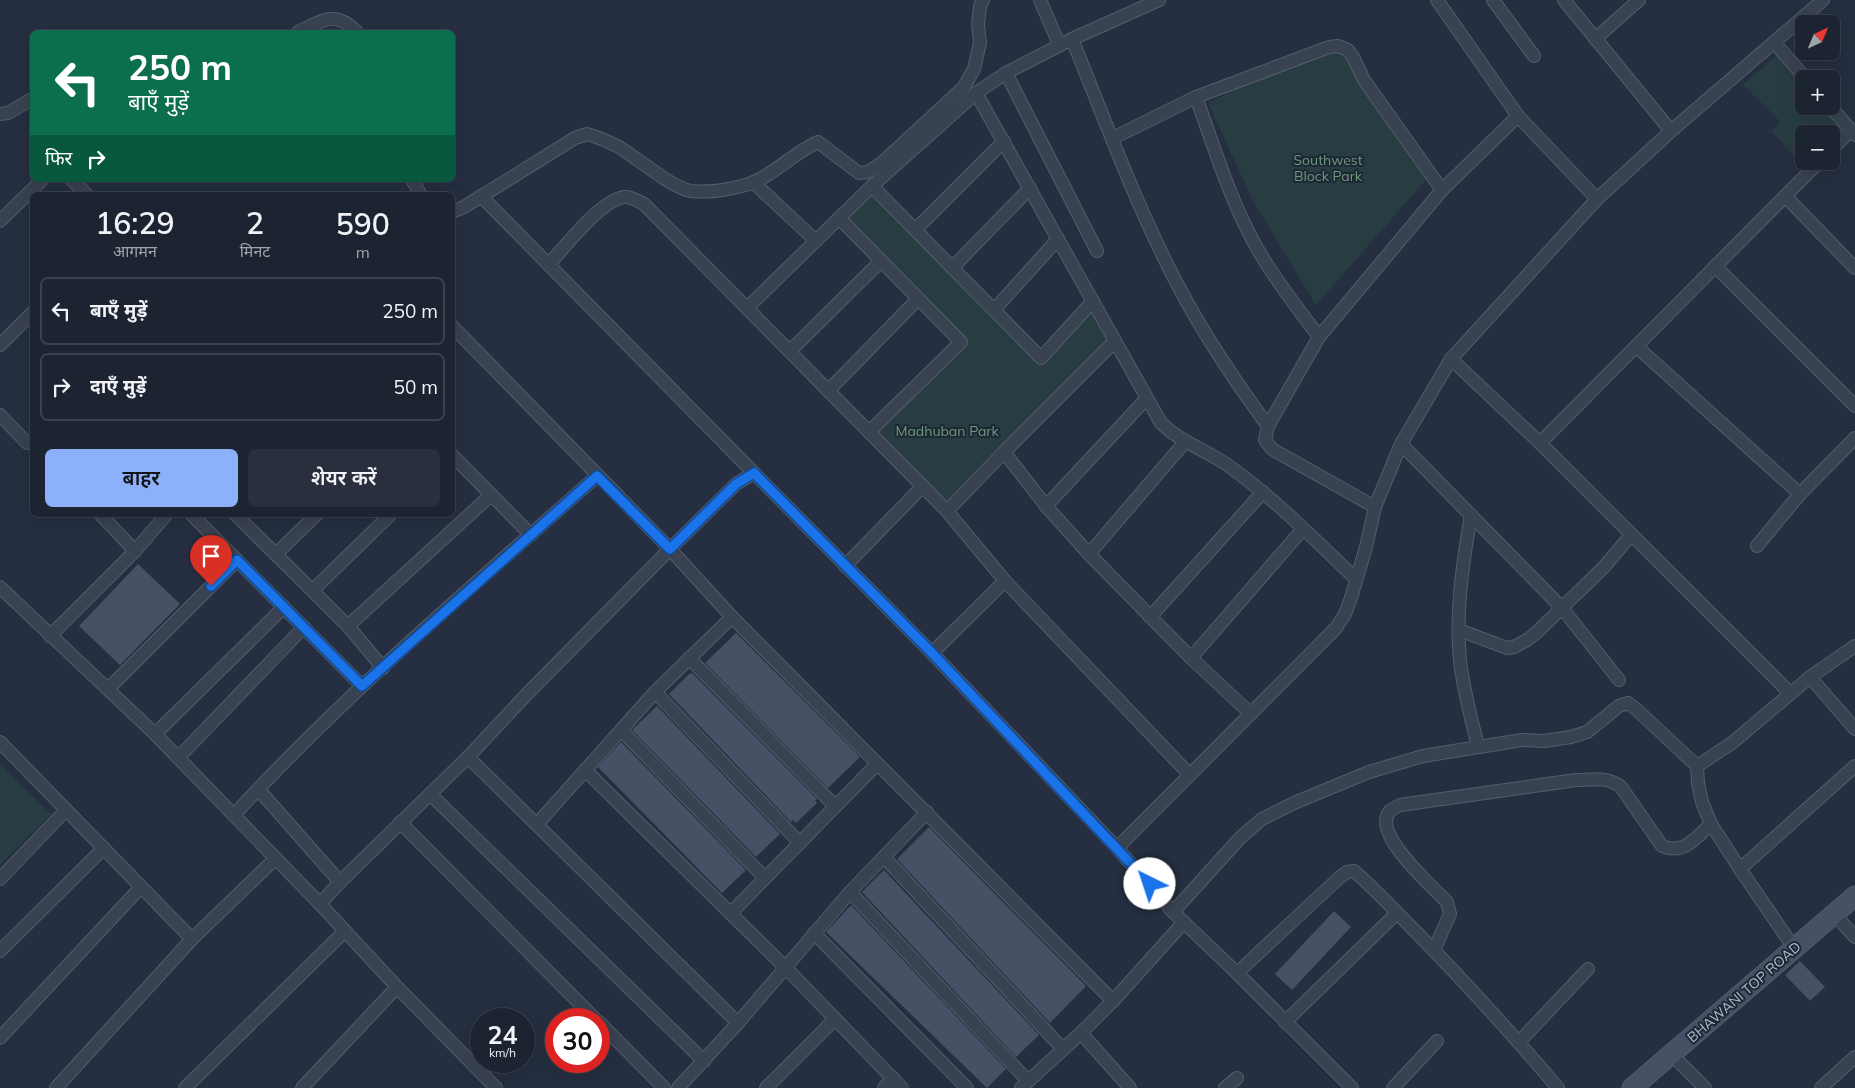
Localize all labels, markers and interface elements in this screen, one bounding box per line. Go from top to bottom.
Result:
north arrow [1795,15,1840,60]
map controls [1795,15,1840,170]
text: 250 m [128,45,232,89]
icon: left [45,50,110,115]
button: + [1795,70,1840,115]
text: बाएँ मुड़ें [128,88,189,116]
button: − [1795,125,1840,170]
icon: right [82,145,110,173]
text: फिर [45,146,72,170]
park label: Southwest Block Park [1293,151,1363,185]
text: 16:29 [95,204,174,242]
text: 2 [246,204,264,242]
text: 590 [336,205,390,243]
text: आगमन [113,241,157,261]
text: मिनट [240,241,270,261]
text: m [356,242,370,262]
icon: left [47,297,75,325]
text: बाएँ मुड़ें [90,298,147,322]
text: 250 m [382,299,438,323]
icon: right [47,373,75,401]
text: दाएँ मुड़ें [90,374,146,398]
text: 50 m [394,375,438,399]
park label: Madhuban Park [895,422,999,440]
button: बाहर [45,449,238,507]
button: शेयर करें [248,449,440,507]
pin [190,535,232,586]
icon: arrive [197,542,225,570]
position arrow [1123,857,1175,909]
street label: BHAWANI TOP ROAD [1683,938,1805,1046]
speed limit sign: 30 [545,1008,610,1073]
text: 24 [487,1019,518,1050]
text: km/h [489,1045,516,1060]

